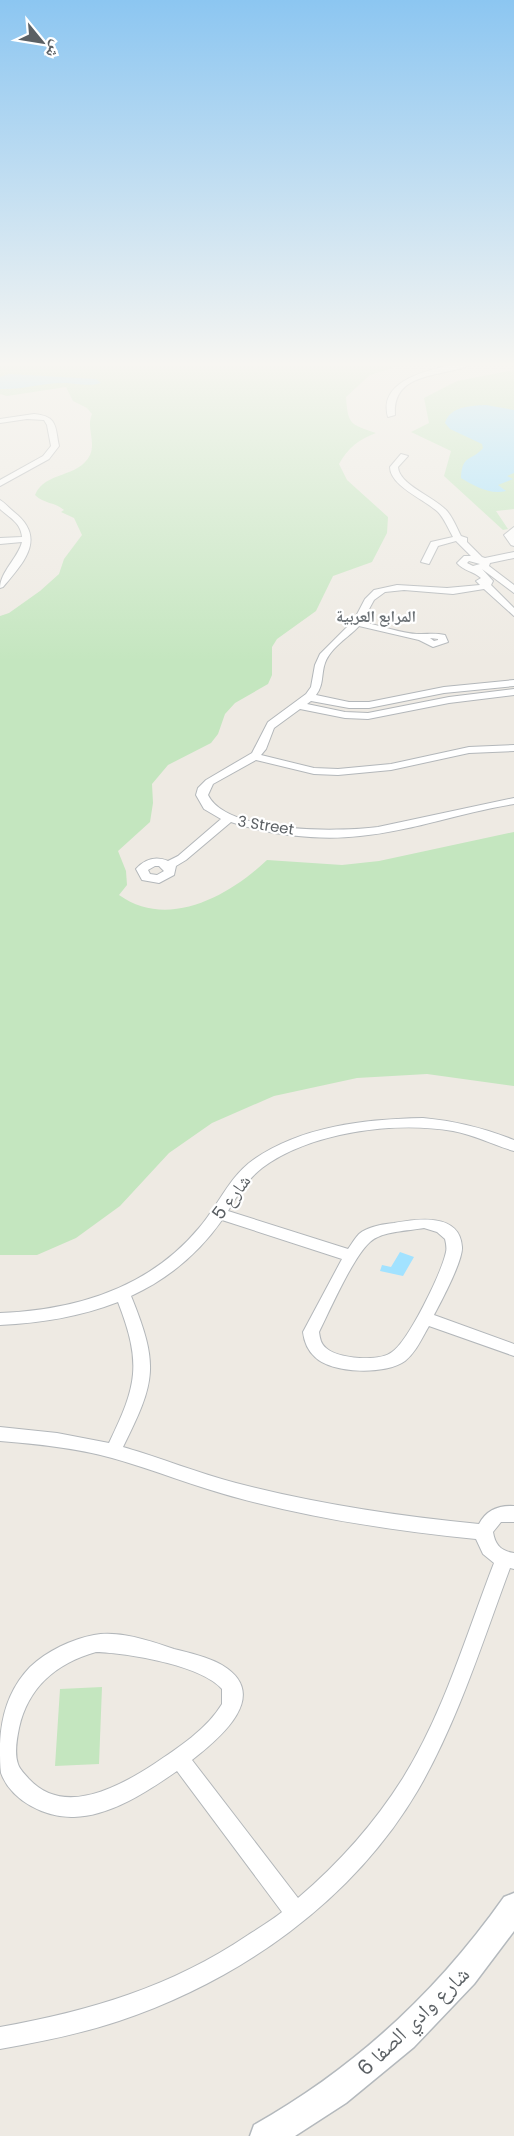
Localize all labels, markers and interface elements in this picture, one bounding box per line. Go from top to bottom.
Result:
north arrow [12,12,72,72]
text: ش [40,36,69,62]
district label: المرابع العربية [336,605,416,628]
street label: 3 Street [236,810,296,840]
street label: شارع 5 [206,1169,256,1225]
street label: شارع وادي الصفا 6 [350,1960,477,2084]

